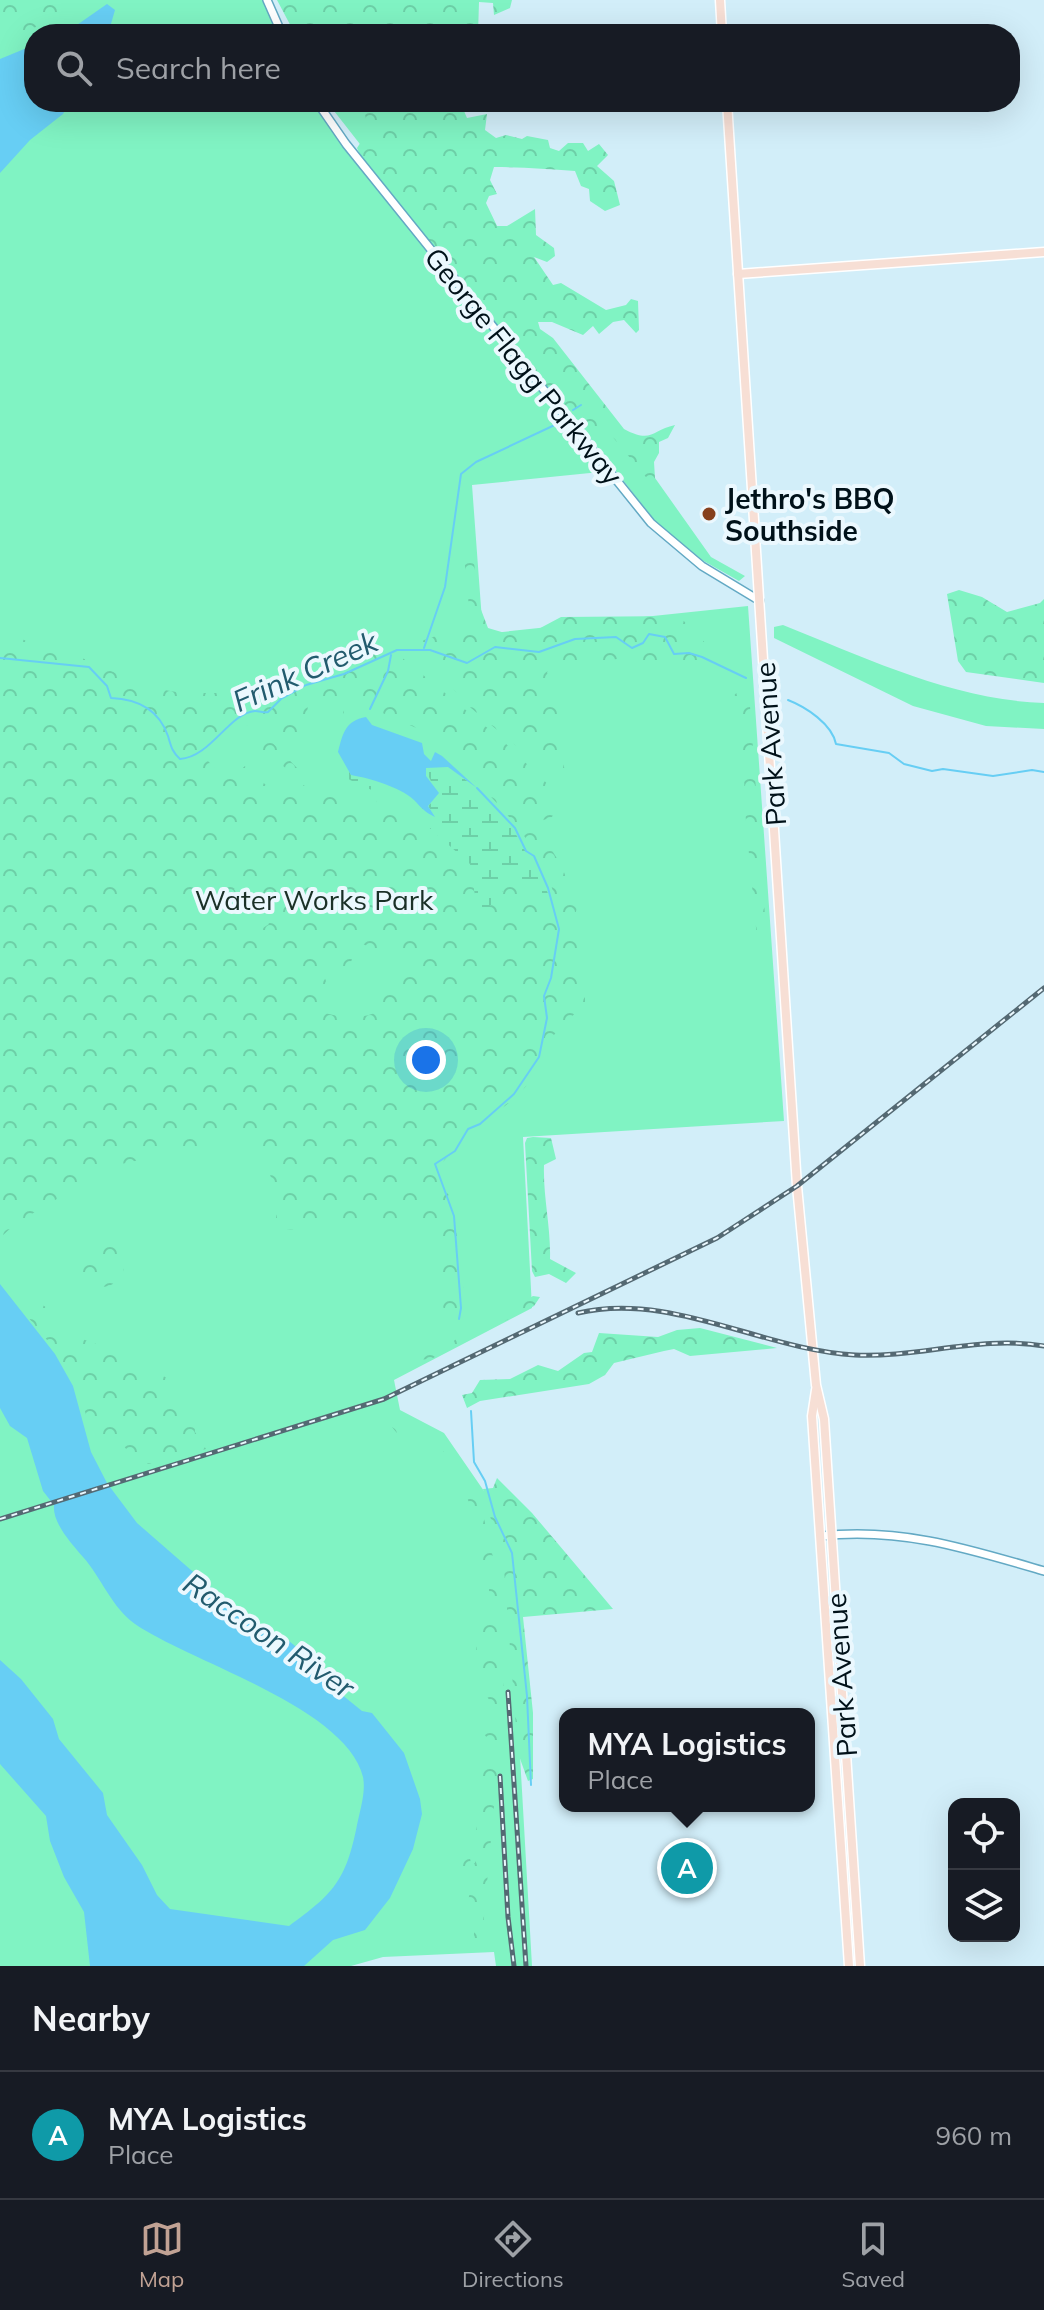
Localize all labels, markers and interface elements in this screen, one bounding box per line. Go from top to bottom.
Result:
search box [24,24,1020,112]
icon: search [52,46,96,90]
text: Search here [116,49,281,87]
street label: George Flagg Parkway [417,240,631,492]
place label: Jethro's BBQ Southside [725,481,894,548]
marker: Jethro's BBQ Southside [700,505,718,523]
water label: Frink Creek [227,622,385,720]
street label: Park Avenue [747,661,793,827]
park label: Water Works Park [195,882,434,917]
your location [406,1040,446,1080]
water label: Raccoon River [176,1564,363,1707]
street label: Park Avenue [818,1592,864,1758]
popup [559,1708,815,1812]
text: MYA Logistics [588,1725,786,1763]
text: Place [588,1763,653,1796]
map controls [948,1798,1020,1942]
button: locate [948,1798,1020,1870]
pin: A [661,1838,713,1898]
button: layers [948,1870,1020,1942]
text: Nearby [32,1997,150,2040]
text: MYA Logistics [108,2100,307,2138]
text: A [48,2119,68,2152]
text: 960 m [936,2119,1012,2152]
text: Place [108,2138,173,2171]
tab: Map [139,2217,184,2293]
tab: Directions [462,2217,564,2293]
tab: Saved [842,2217,905,2293]

